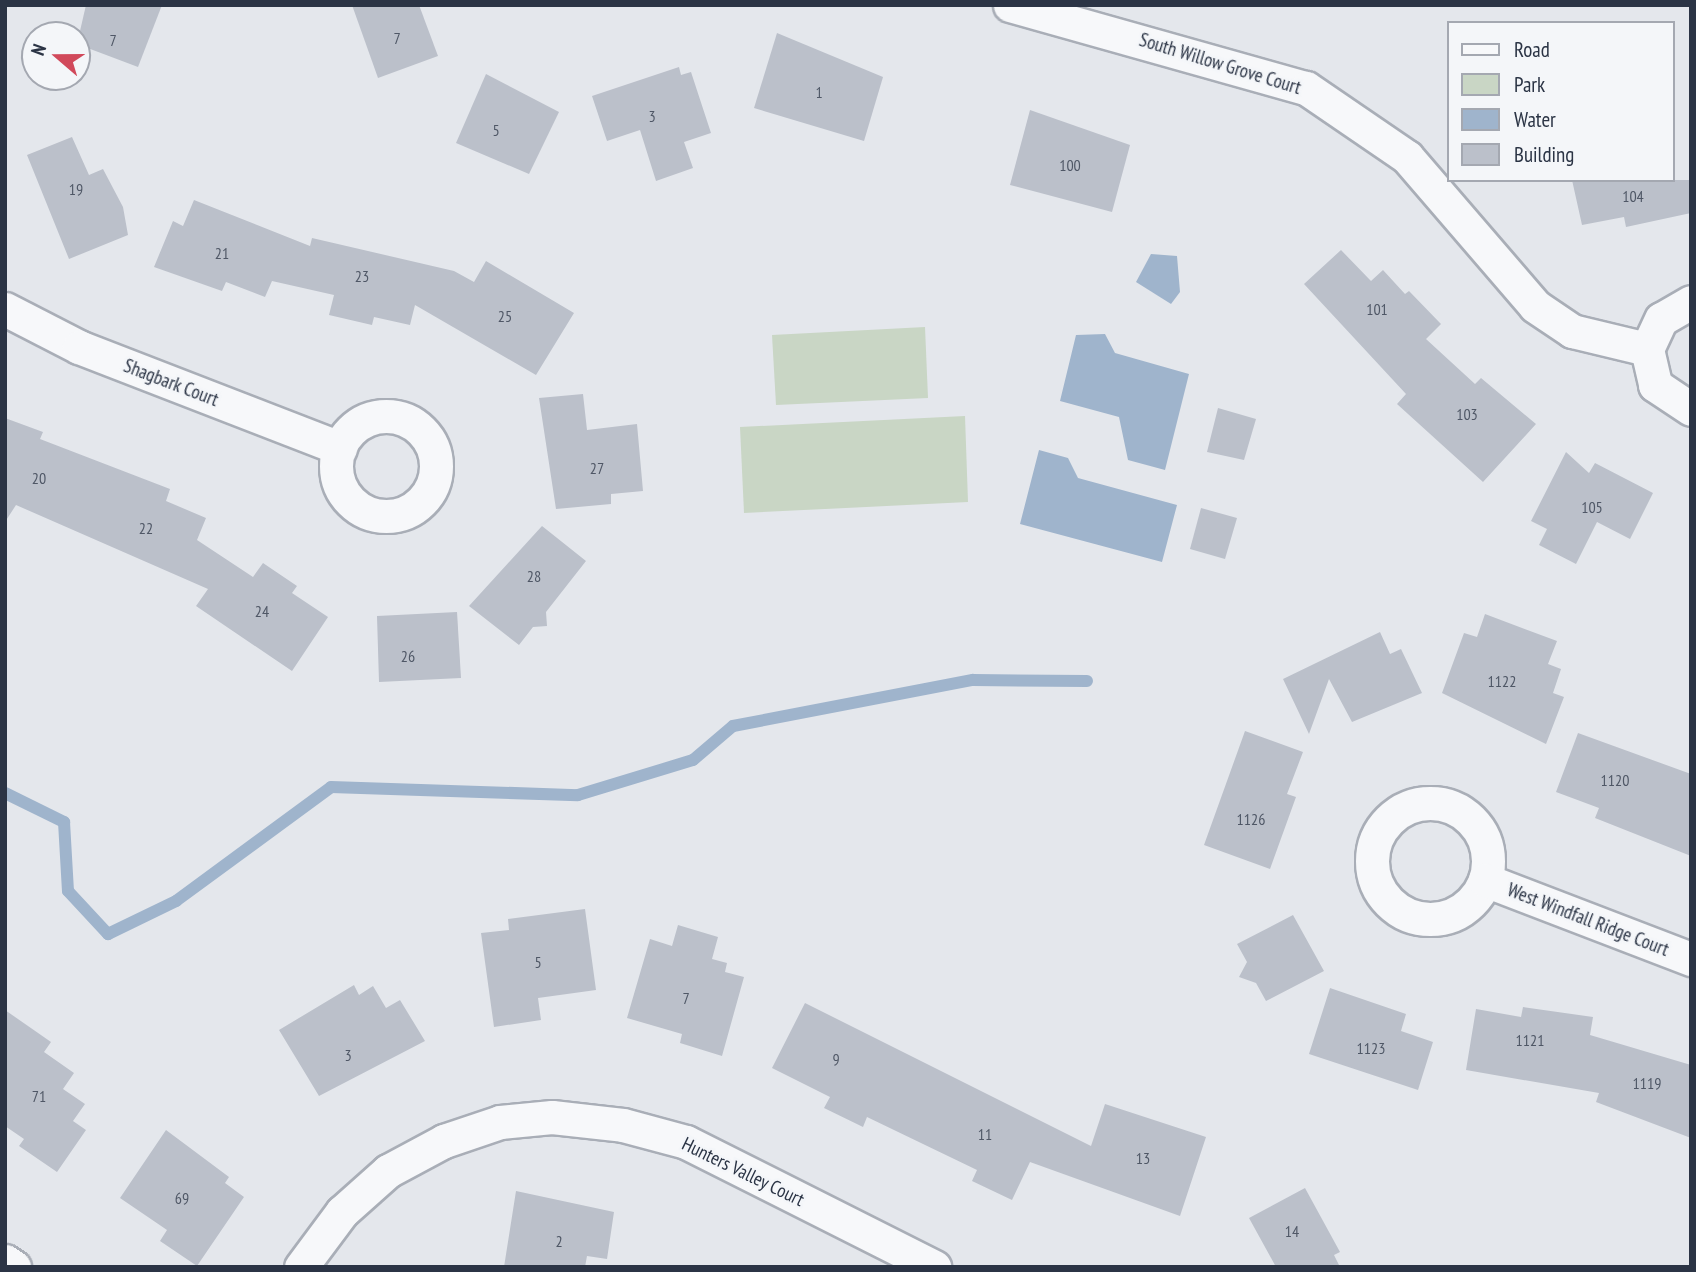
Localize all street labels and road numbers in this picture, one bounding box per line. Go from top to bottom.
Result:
street label: South Willow Grove Court [1136,28,1304,100]
street label: Shagbark Court [120,354,222,412]
street label: West Windfall Ridge Court [1504,879,1672,961]
street label: Hunters Valley Court [678,1132,808,1212]

